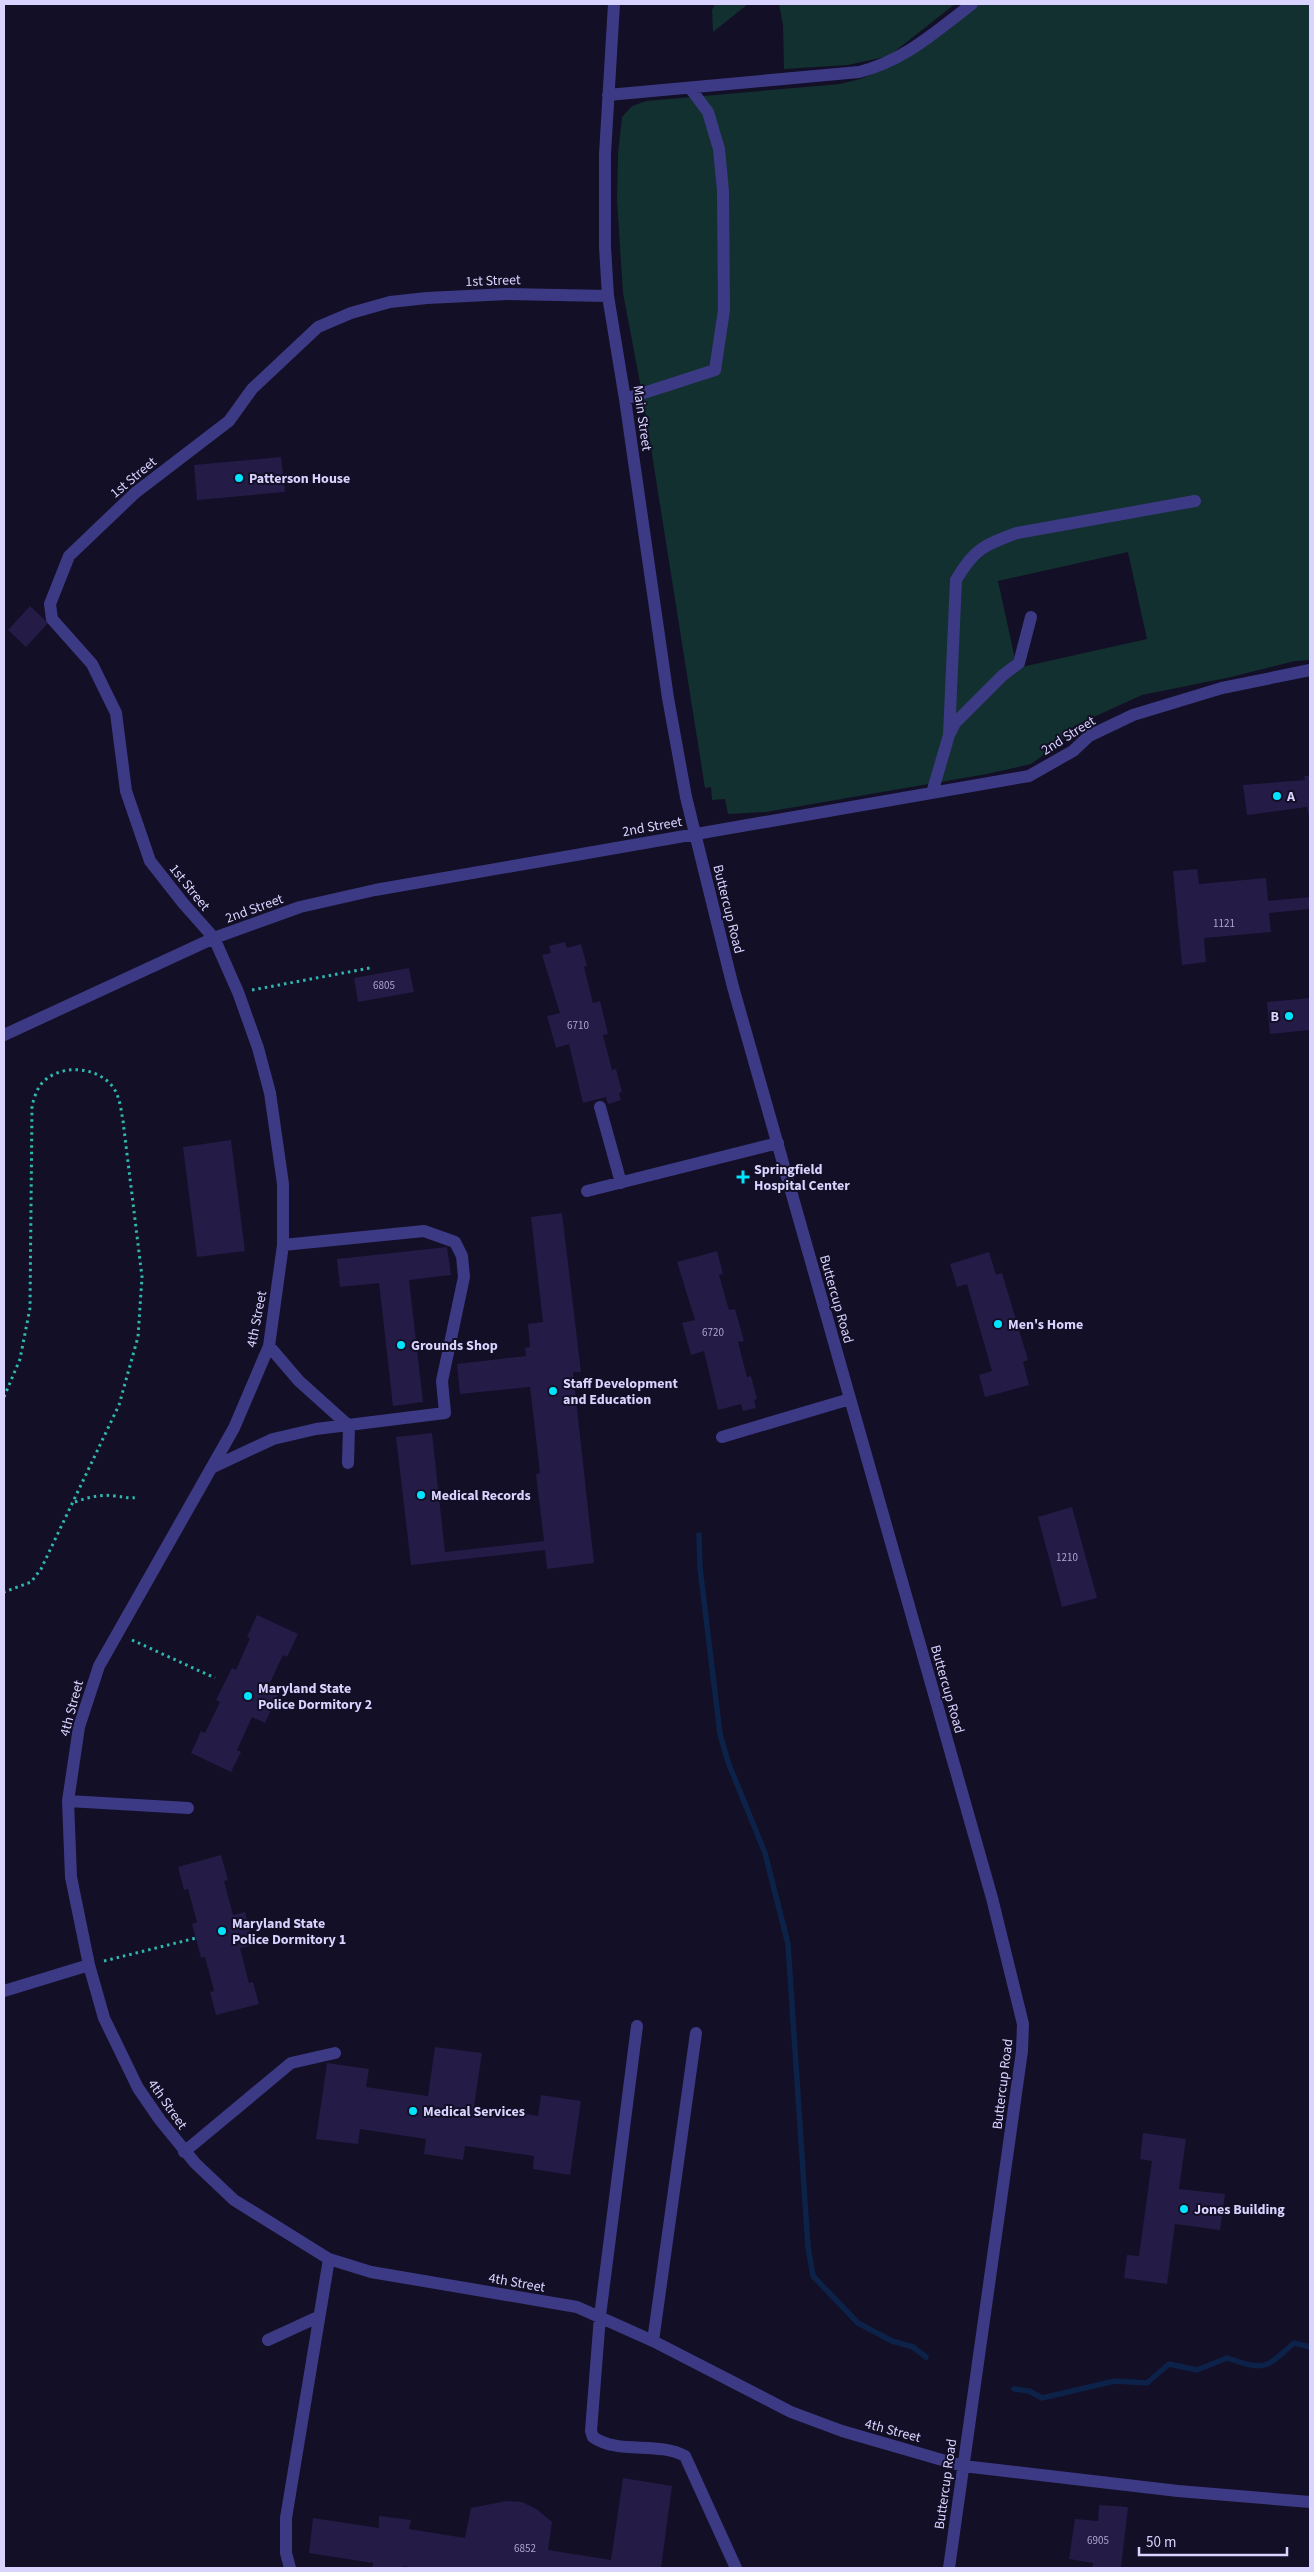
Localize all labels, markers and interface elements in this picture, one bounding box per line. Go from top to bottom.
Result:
street label: 1st Street [465,270,521,292]
street label: Main Street [627,384,657,453]
street label: 1st Street [106,452,161,503]
place label: Patterson House [249,469,350,489]
marker: Patterson House [233,472,245,484]
street label: 2nd Street [1038,711,1100,760]
place label: A [1286,787,1296,807]
marker: A [1271,790,1283,802]
street label: 2nd Street [621,812,684,842]
street label: 1st Street [164,860,215,916]
street label: Buttercup Road [707,863,749,956]
street label: 2nd Street [223,889,286,929]
house number: 1121 [1213,916,1235,931]
house number: 6805 [373,978,395,993]
place label: B [1271,1007,1280,1027]
marker: B [1283,1010,1295,1022]
house number: 6710 [567,1018,589,1033]
place label: Springfield Hospital Center [754,1160,850,1196]
marker: Springfield Hospital Center [736,1170,750,1184]
street label: Buttercup Road [814,1253,858,1346]
street label: 4th Street [242,1289,272,1349]
place label: Men's Home [1008,1315,1083,1335]
marker: Men's Home [992,1318,1004,1330]
house number: 6720 [702,1325,724,1340]
place label: Grounds Shop [411,1336,498,1356]
marker: Grounds Shop [395,1339,407,1351]
place label: Staff Development and Education [563,1374,678,1410]
marker: Staff Development and Education [547,1385,559,1397]
place label: Medical Records [431,1486,531,1506]
marker: Medical Records [415,1489,427,1501]
house number: 1210 [1056,1550,1078,1565]
street label: Buttercup Road [925,1643,969,1736]
street label: 4th Street [55,1678,89,1738]
place label: Maryland State Police Dormitory 2 [258,1679,372,1715]
marker: Maryland State Police Dormitory 2 [242,1690,254,1702]
place label: Maryland State Police Dormitory 1 [232,1914,346,1950]
marker: Maryland State Police Dormitory 1 [216,1925,228,1937]
street label: Buttercup Road [988,2038,1018,2131]
street label: 4th Street [143,2075,192,2134]
place label: Medical Services [423,2102,525,2122]
marker: Medical Services [407,2105,419,2117]
place label: Jones Building [1194,2200,1285,2220]
marker: Jones Building [1178,2203,1190,2215]
street label: 4th Street [487,2268,547,2298]
street label: 4th Street [863,2414,923,2448]
street label: Buttercup Road [930,2438,962,2531]
scale bar [1139,2524,1286,2556]
text: 50 m [1146,2532,1176,2553]
house number: 6905 [1087,2533,1109,2548]
house number: 6852 [514,2541,536,2556]

